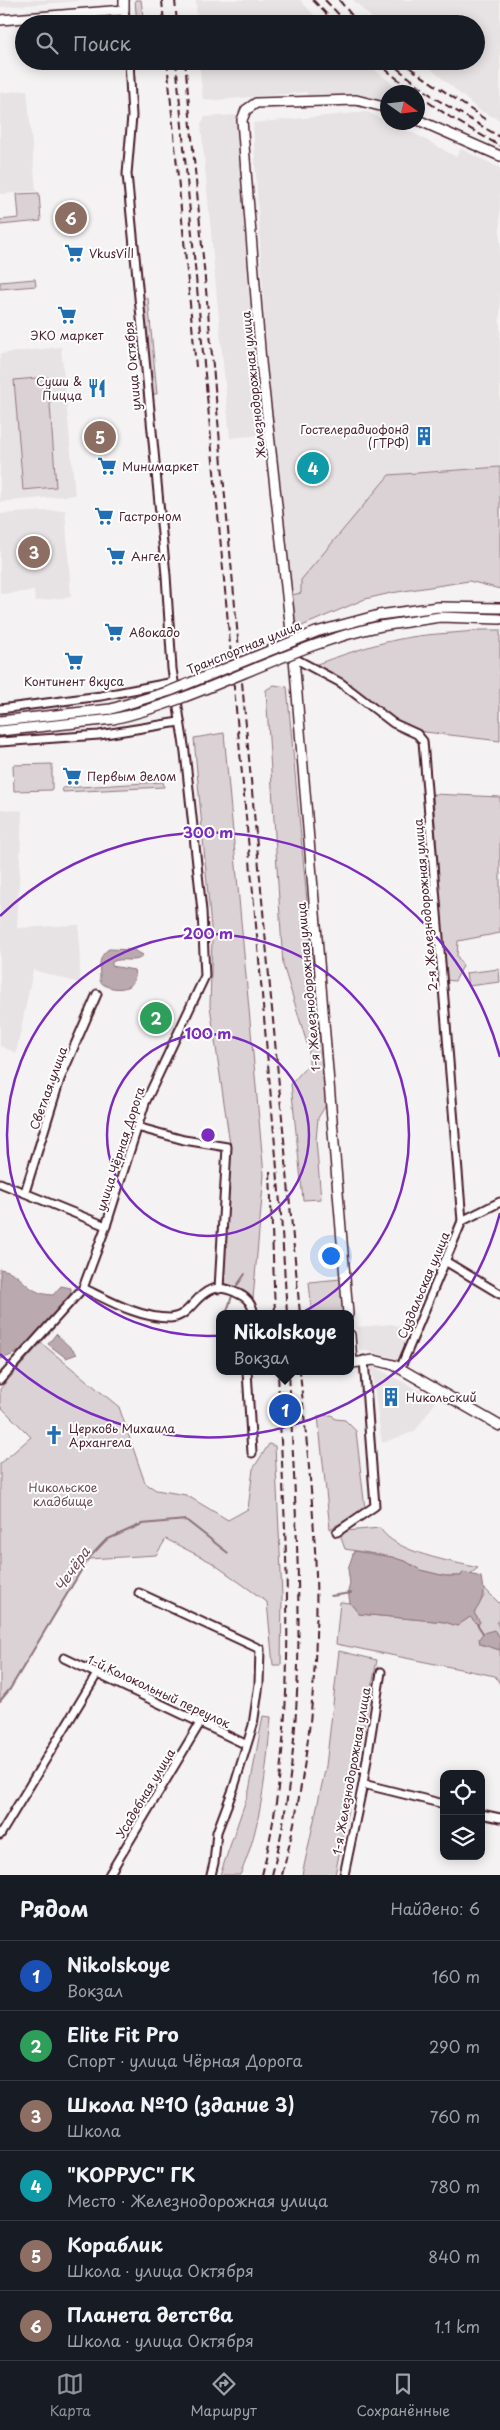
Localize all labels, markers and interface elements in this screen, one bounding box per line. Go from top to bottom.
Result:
search box [15,15,485,70]
icon: search [33,29,61,57]
text: Поиск [73,29,131,57]
north arrow [380,85,425,130]
pin: 6 [55,199,87,237]
supermarket icon: VkusVill [63,242,85,264]
place label: VkusVill [89,244,134,262]
supermarket icon: ЭКО маркет [56,304,78,326]
street label: Железнодорожная улица [236,310,270,460]
street label: улица Октября [119,321,145,411]
place label: ЭКО маркет [30,326,104,344]
place label: Суши & Пицца [36,372,82,404]
restaurant icon: Суши & Пицца [86,377,108,399]
pin: 5 [84,418,116,456]
place label: Гостелерадиофонд (ГТРФ) [300,420,409,452]
building icon: Гостелерадиофонд (ГТРФ) [413,425,435,447]
pin: 4 [297,449,329,487]
supermarket icon: Минимаркет [96,455,118,477]
place label: Минимаркет [122,457,199,475]
supermarket icon: Гастроном [93,505,115,527]
place label: Гастроном [119,507,182,525]
pin: 3 [18,533,50,571]
supermarket icon: Ангел [105,545,127,567]
place label: Ангел [131,547,166,565]
street label: Транспортная улица [184,616,304,678]
supermarket icon: Авокадо [103,621,125,643]
place label: Авокадо [129,623,180,641]
supermarket icon: Континент вкуса [63,650,85,672]
place label: Континент вкуса [24,672,124,690]
supermarket icon: Первым делом [61,765,83,787]
place label: Первым делом [87,767,176,785]
street label: 2-я Железнодорожная улица [408,818,441,992]
text: 300 m [183,820,233,843]
street label: 1-я Железнодорожная улица [292,901,324,1072]
text: 200 m [183,921,233,944]
pin: 2 [140,999,172,1037]
text: 100 m [185,1021,231,1044]
street label: Светлая улица [25,1043,72,1132]
street label: улица Чёрная Дорога [91,1084,149,1214]
centre of rings [199,1126,217,1144]
street label: Суздальская улица [392,1228,454,1341]
your location [318,1243,344,1269]
popup [216,1310,354,1375]
text: Nikolskoye [233,1317,337,1345]
text: Вокзал [233,1345,289,1369]
building icon: Никольский [380,1386,402,1408]
place label: Никольский [406,1388,477,1406]
pin: 1 [269,1391,301,1429]
place label: Церковь Михаила Архангела [69,1419,176,1451]
church icon: Церковь Михаила Архангела [43,1424,65,1446]
park label: Никольское кладбище [28,1478,98,1510]
water label: Чечёра [49,1541,96,1596]
street label: 1-й Колокольный переулок [85,1650,234,1732]
street label: 1-я Железнодорожная улица [327,1685,375,1856]
street label: Усадебная улица [111,1744,179,1841]
map controls [440,1770,485,1860]
button: locate [440,1770,485,1815]
button: layers [440,1815,485,1860]
text: Рядом [20,1892,88,1924]
text: Найдено: 6 [390,1896,480,1920]
text: Nikolskoye [67,1950,170,1978]
text: 1 [32,1964,40,1988]
text: 160 m [432,1964,480,1988]
text: Вокзал [67,1978,123,2002]
text: Elite Fit Pro [67,2020,179,2048]
text: 2 [30,2034,42,2058]
text: 290 m [429,2034,480,2058]
text: Спорт · улица Чёрная Дорога [67,2048,303,2072]
text: Школа №10 (здание 3) [67,2090,295,2118]
text: 3 [31,2104,41,2128]
text: 760 m [430,2104,480,2128]
text: Школа [67,2118,121,2142]
text: "КОРРУС" ГК [67,2160,195,2188]
text: 4 [31,2174,41,2198]
text: 780 m [430,2174,480,2198]
text: Место · Железнодорожная улица [67,2188,328,2212]
text: Кораблик [67,2230,163,2258]
text: 5 [31,2244,41,2268]
text: 840 m [428,2244,480,2268]
text: Школа · улица Октября [67,2258,254,2282]
text: Планета детства [67,2300,233,2328]
text: 6 [30,2314,42,2338]
text: 1.1 km [434,2314,480,2338]
text: Школа · улица Октября [67,2328,254,2352]
tab: Карта [50,2370,91,2421]
tab: Маршрут [191,2370,257,2421]
tab: Сохранённые [357,2370,450,2421]

